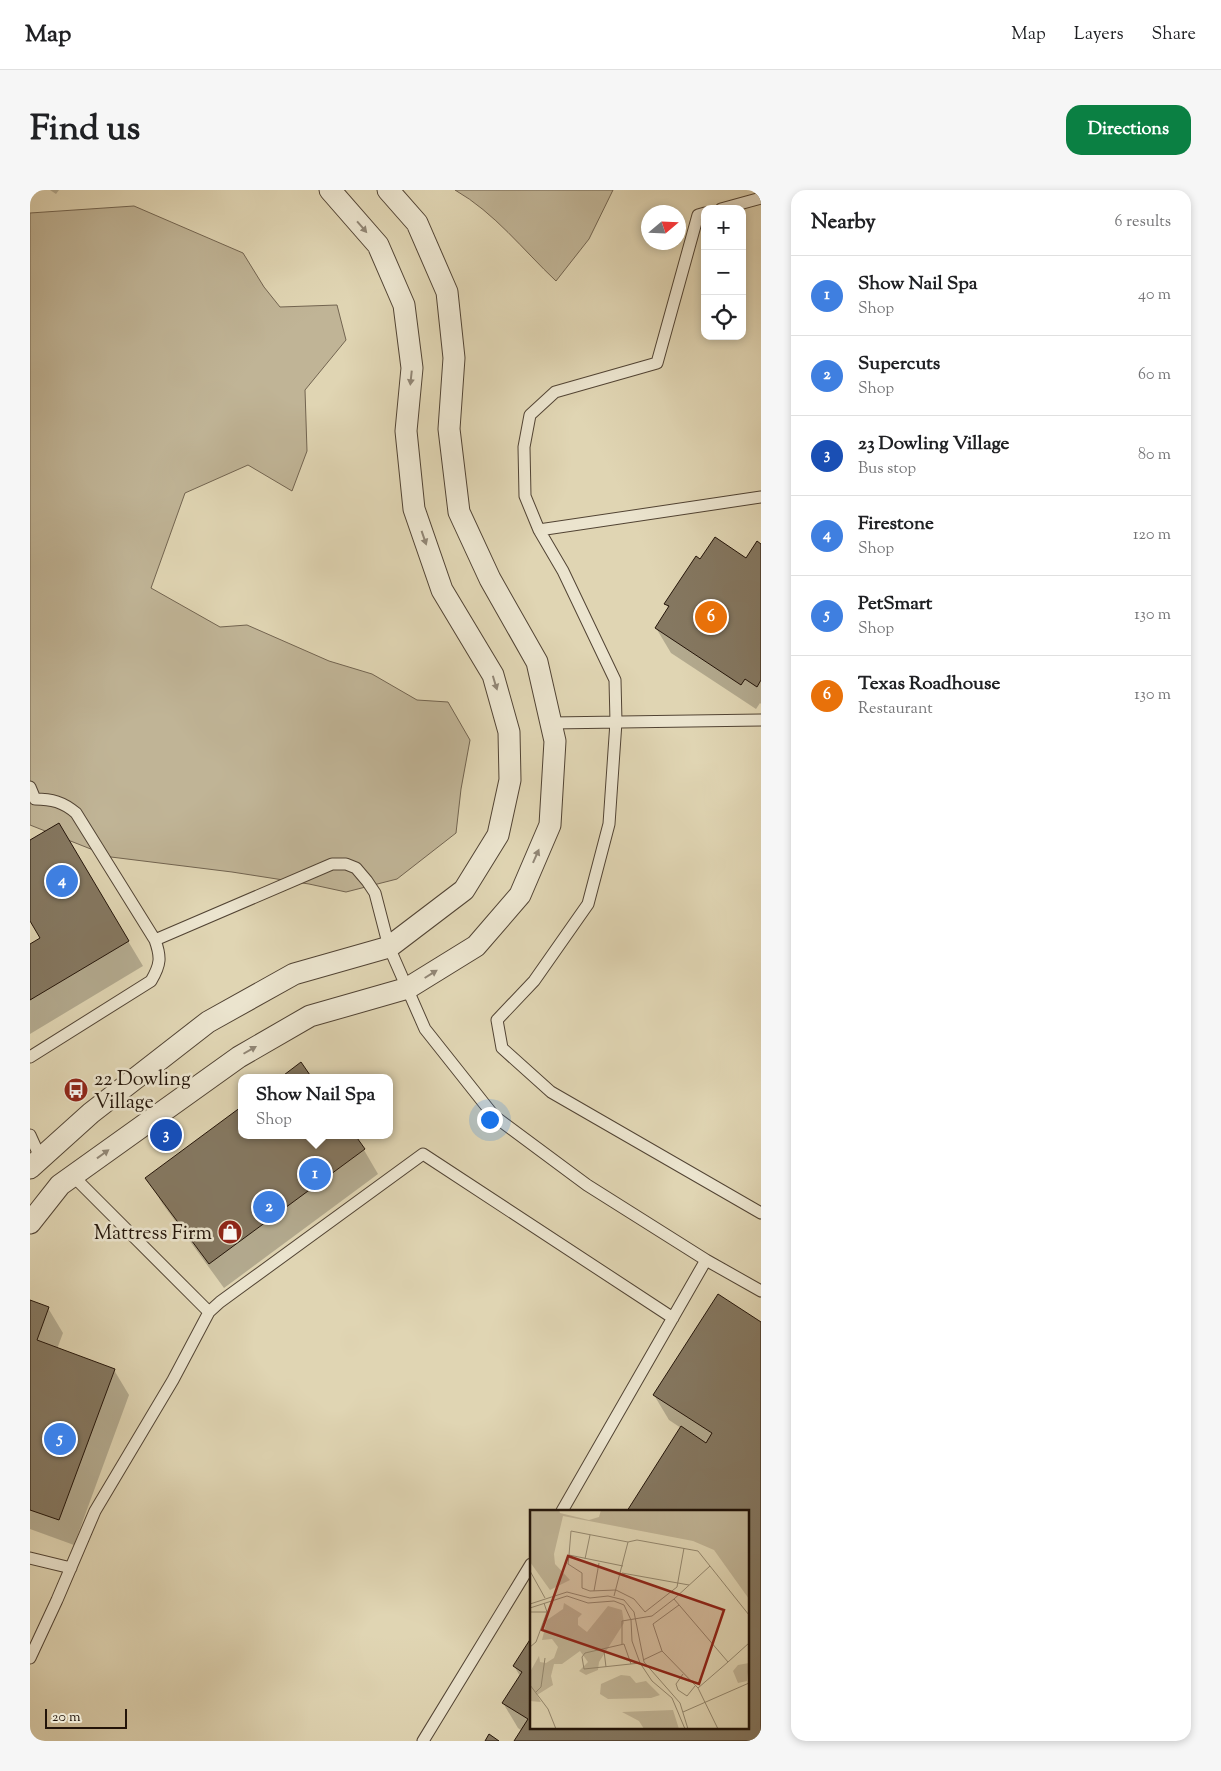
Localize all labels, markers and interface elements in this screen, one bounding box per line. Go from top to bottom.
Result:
text: Map [25,18,71,52]
text: Map [1011,22,1046,48]
text: Layers [1074,22,1124,48]
text: Share [1152,22,1196,48]
text: Find us [30,105,140,156]
button: Directions [1066,105,1191,155]
north arrow [641,205,686,250]
map controls [701,205,746,340]
button: + [701,205,746,250]
text: Nearby [811,208,876,238]
text: 6 results [1115,211,1171,234]
one-way arrow [356,221,367,233]
button: − [701,250,746,295]
text: Show Nail Spa [858,271,978,298]
text: 1 [824,284,830,307]
text: 40 m [1138,284,1171,307]
button: locate [701,295,746,340]
text: Shop [858,298,894,321]
text: Supercuts [858,351,940,378]
text: 2 [823,364,831,387]
text: 60 m [1138,364,1171,387]
one-way arrow [407,370,415,386]
text: Shop [858,378,894,401]
text: 23 Dowling Village [858,431,1009,458]
text: 3 [824,444,830,467]
text: 80 m [1138,444,1171,467]
text: Bus stop [858,458,916,481]
text: Firestone [858,511,934,538]
text: 4 [823,524,831,547]
text: 120 m [1133,524,1171,547]
one-way arrow [420,531,428,546]
text: Shop [858,538,894,561]
text: PetSmart [858,591,932,618]
pin: 6 [695,598,727,636]
text: 5 [824,604,830,627]
text: 130 m [1134,604,1171,627]
text: Shop [858,618,894,641]
text: Texas Roadhouse [858,671,1000,698]
one-way arrow [492,676,500,691]
text: 6 [823,684,831,707]
text: 130 m [1134,684,1171,707]
text: Restaurant [858,698,933,721]
one-way arrow [533,849,541,863]
pin: 4 [46,862,78,900]
one-way arrow [424,970,437,979]
one-way arrow [243,1046,257,1055]
place label: 22 Dowling Village [94,1066,191,1118]
popup [238,1074,393,1139]
bus stop icon: 22 Dowling Village [63,1077,89,1103]
text: Show Nail Spa [256,1082,375,1109]
your location [477,1107,503,1133]
text: Shop [256,1109,292,1132]
pin: 3 [150,1116,182,1154]
one-way arrow [96,1148,109,1159]
pin: 1 [299,1155,331,1193]
pin: 2 [253,1188,285,1226]
shop icon: Mattress Firm [217,1219,243,1245]
place label: Mattress Firm [94,1220,212,1249]
pin: 5 [44,1420,76,1458]
inset map [530,1510,748,1728]
scale bar [45,1706,128,1729]
text: 20 m [52,1708,81,1728]

